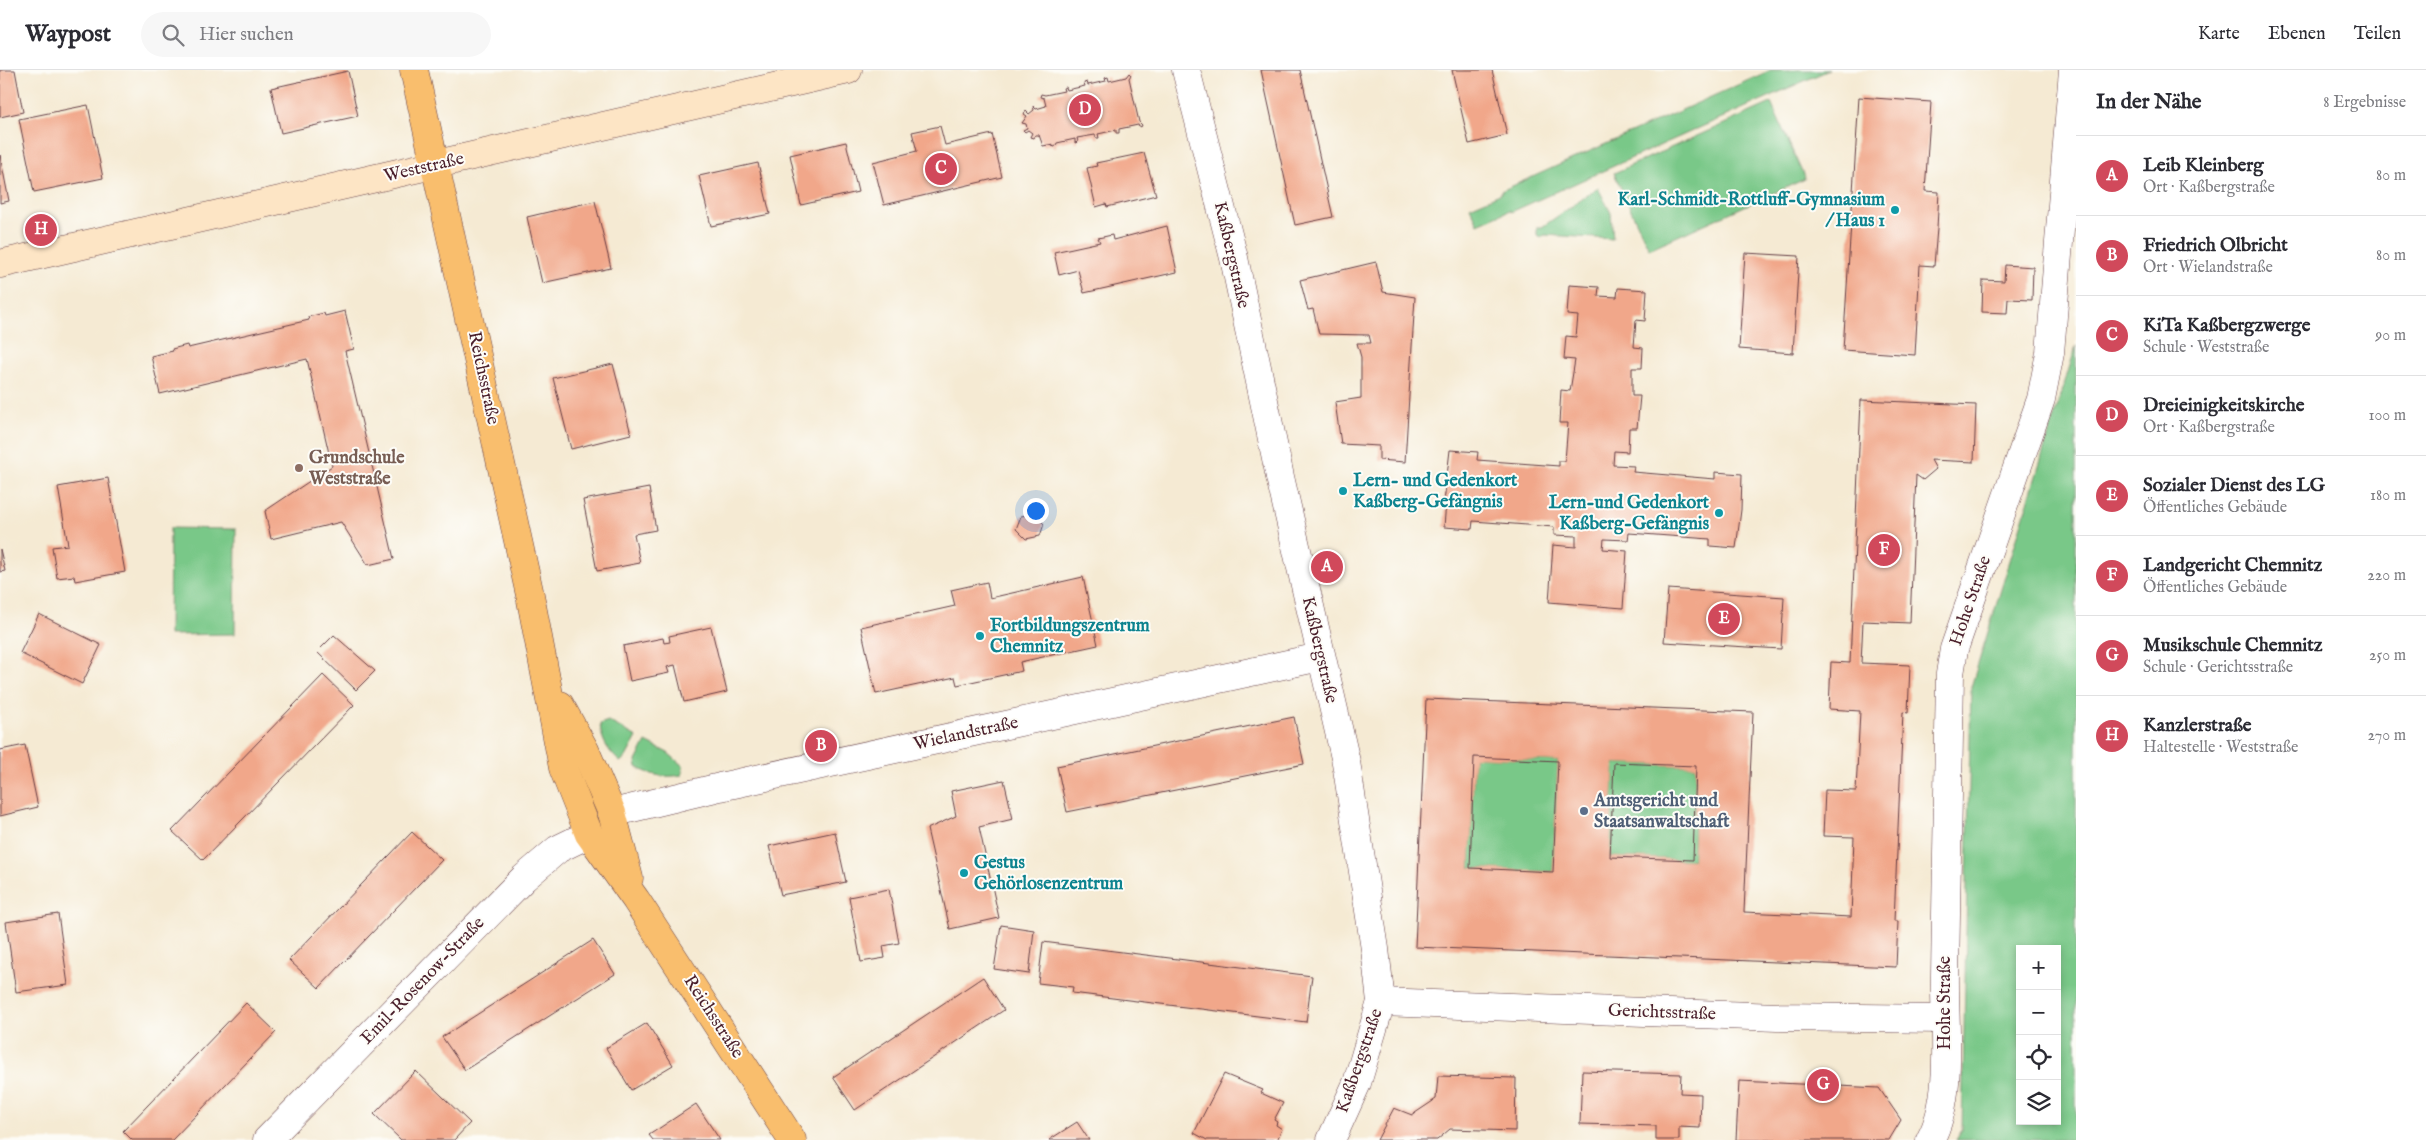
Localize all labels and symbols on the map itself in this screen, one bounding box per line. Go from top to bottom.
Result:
pin: D [1069,91,1101,129]
street label: Weststraße [382,148,466,188]
pin: C [925,150,957,188]
place label: Karl-Schmidt-Rottluff-Gymnasium / Haus 1 [1617,189,1885,233]
street label: Kaßbergstraße [1208,199,1254,311]
marker: Karl-Schmidt-Rottluff-Gymnasium / Haus 1 [1889,204,1901,216]
pin: H [25,211,57,249]
street label: Reichsstraße [462,329,504,427]
place label: Grundschule Weststraße [308,447,405,491]
marker: Grundschule Weststraße [293,462,305,474]
place label: Lern- und Gedenkort Kaßberg-Gefängnis [1353,470,1518,514]
marker: Lern- und Gedenkort Kaßberg-Gefängnis [1337,485,1349,497]
place label: Lern-und Gedenkort Kaßberg-Gefängnis [1549,492,1710,536]
your location [1023,498,1049,524]
marker: Lern-und Gedenkort Kaßberg-Gefängnis [1713,507,1725,519]
pin: F [1868,531,1900,569]
pin: A [1311,548,1343,586]
street label: Hohe Straße [1945,553,1997,649]
street label: Kaßbergstraße [1296,594,1342,706]
pin: E [1708,600,1740,638]
place label: Fortbildungszentrum Chemnitz [990,615,1150,659]
marker: Fortbildungszentrum Chemnitz [974,630,986,642]
street label: Wielandstraße [912,712,1020,756]
pin: B [805,727,837,765]
place label: Amtsgericht und Staatsanwaltschaft [1593,790,1730,834]
marker: Amtsgericht und Staatsanwaltschaft [1578,805,1590,817]
place label: Gestus Gehörlosenzentrum [974,852,1123,896]
marker: Gestus Gehörlosenzentrum [958,867,970,879]
street label: Emil-Rosenow-Straße [356,912,490,1050]
street label: Hohe Straße [1934,956,1957,1050]
street label: Reichsstraße [678,971,748,1063]
street label: Gerichtsstraße [1608,1000,1716,1026]
street label: Kaßbergstraße [1331,1006,1389,1116]
pin: G [1807,1066,1839,1104]

